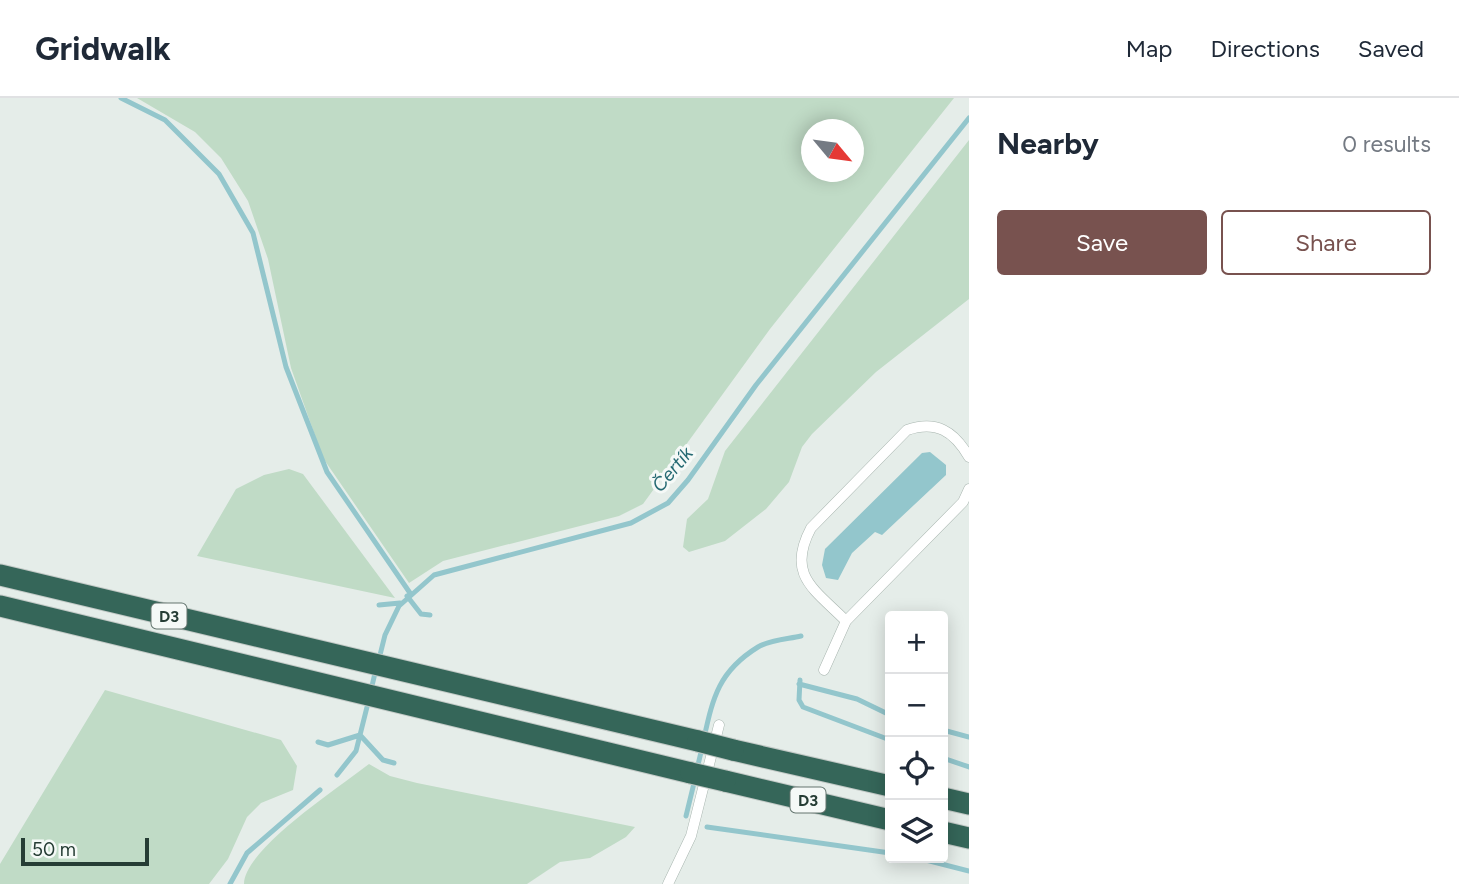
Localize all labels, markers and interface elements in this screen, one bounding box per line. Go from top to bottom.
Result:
text: Gridwalk [35,29,171,68]
text: Map [1126,34,1172,63]
text: Directions [1210,34,1320,63]
text: Saved [1358,34,1424,63]
north arrow [801,119,864,182]
text: Nearby [997,125,1099,162]
text: 0 results [1342,130,1431,158]
button: Save [997,210,1207,275]
button: Share [1221,210,1431,275]
water label: Čertík [647,442,698,496]
road number: D3 [152,603,186,628]
map controls [885,611,948,863]
button: + [885,611,948,674]
button: − [885,674,948,737]
button: locate [885,737,948,800]
road number: D3 [790,788,826,813]
button: layers [885,800,948,863]
scale bar [21,835,149,867]
text: 50 m [32,838,76,861]

